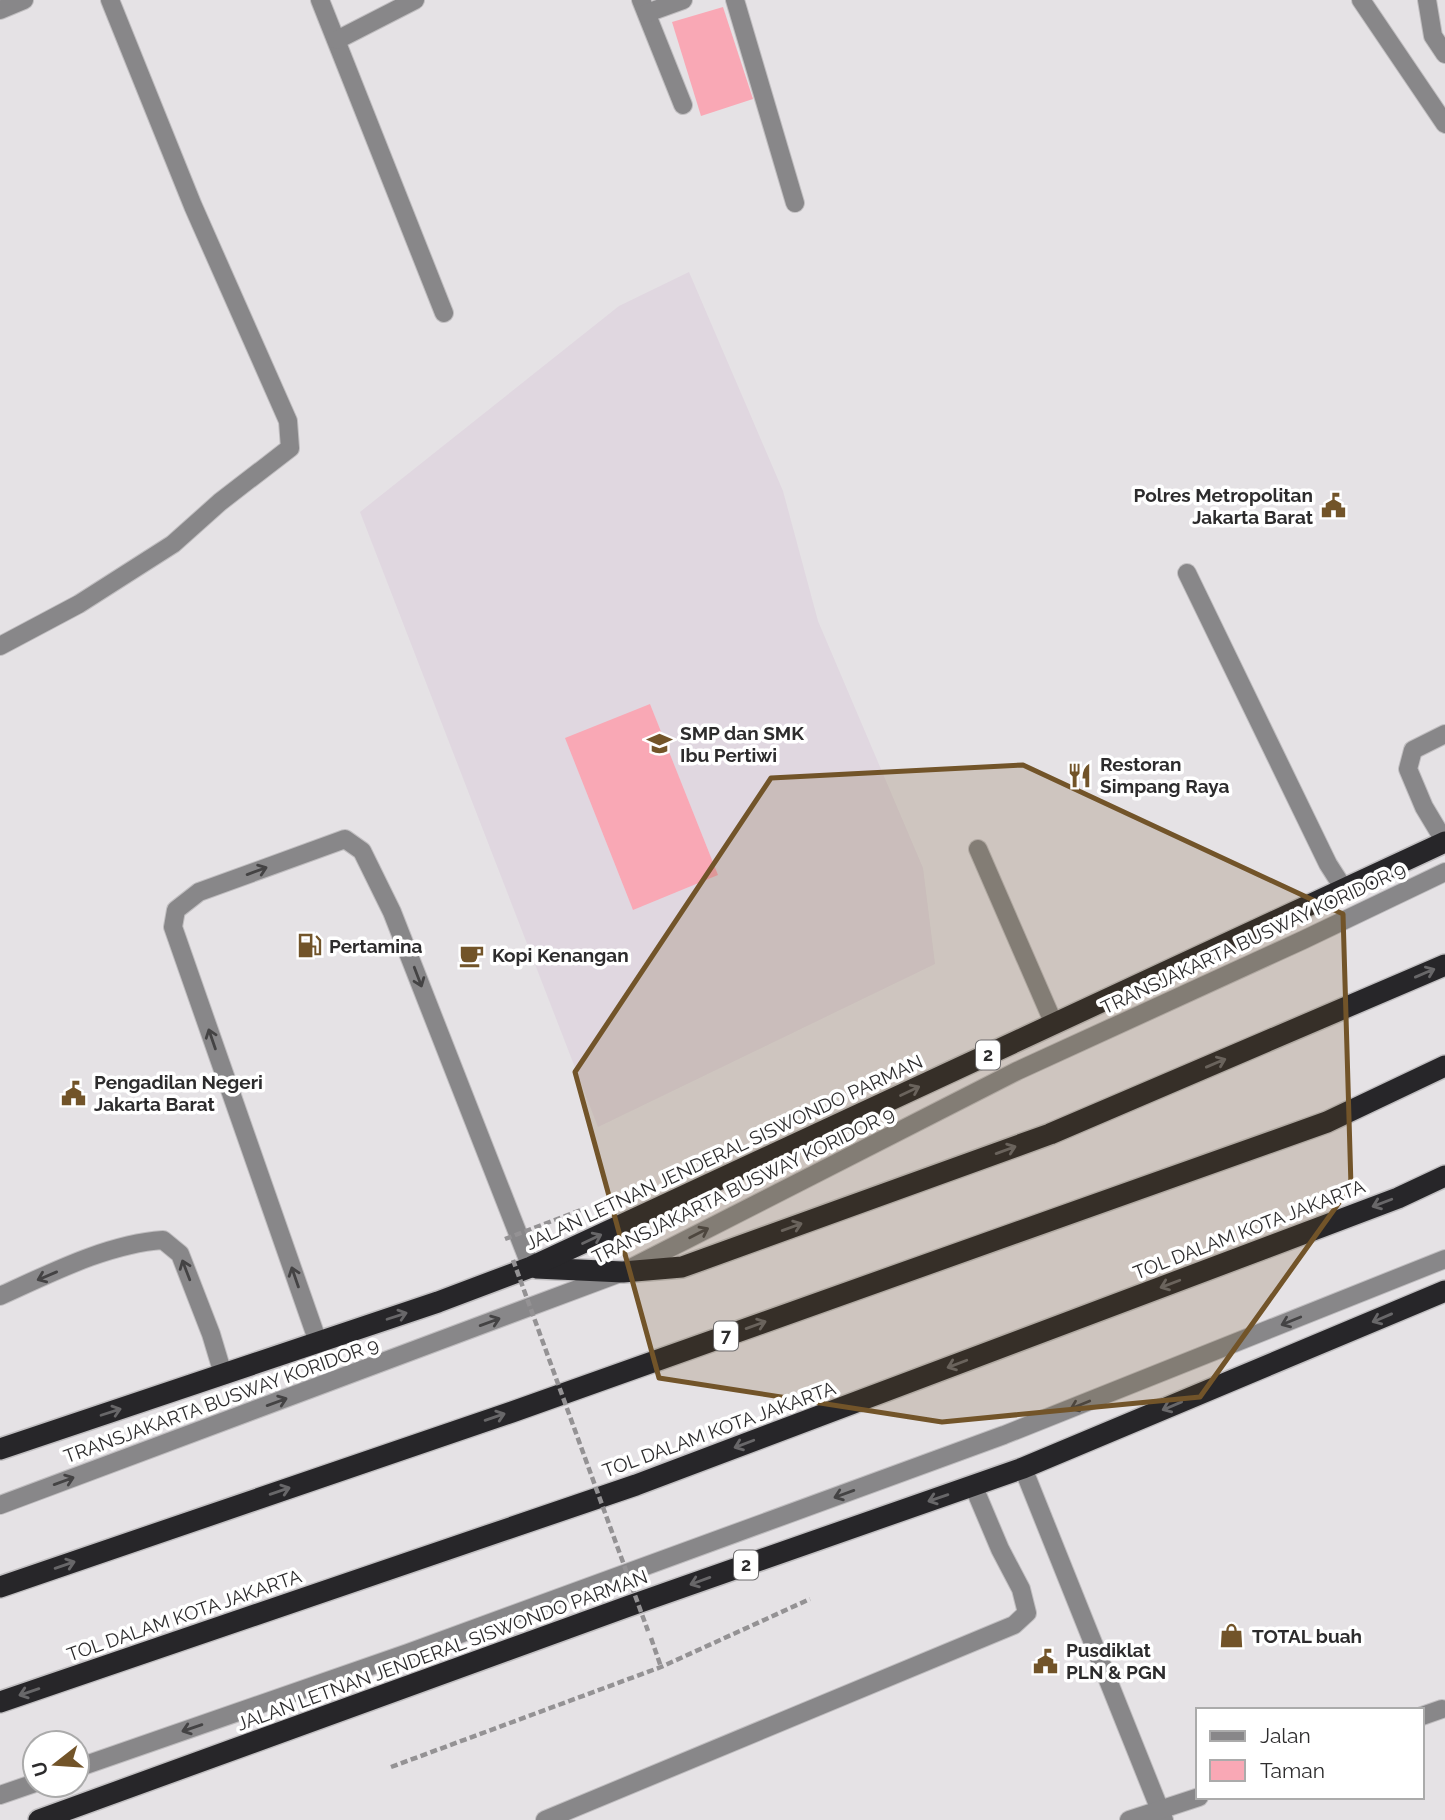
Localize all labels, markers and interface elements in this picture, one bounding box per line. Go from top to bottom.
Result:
place label: Polres Metropolitan Jakarta Barat [1134,484,1314,528]
public building icon: Polres Metropolitan Jakarta Barat [1319,492,1347,520]
place label: SMP dan SMK Ibu Pertiwi [680,722,804,766]
school or university icon: SMP dan SMK Ibu Pertiwi [646,730,674,758]
place label: Restoran Simpang Raya [1100,753,1229,797]
restaurant icon: Restoran Simpang Raya [1066,761,1094,789]
street label: TRANSJAKARTA BUSWAY KORIDOR 9 [1097,858,1409,1018]
one-way arrow [246,864,268,876]
fuel station icon: Pertamina [295,932,323,960]
place label: Pertamina [329,935,423,957]
cafe icon: Kopi Kenangan [458,941,486,969]
place label: Kopi Kenangan [492,944,629,966]
one-way arrow [412,965,425,987]
one-way arrow [1414,966,1435,979]
one-way arrow [205,1029,217,1051]
road number: 2 [976,1040,1000,1070]
street label: JALAN LETNAN JENDERAL SISWONDO PARMAN [522,1050,926,1254]
one-way arrow [1205,1056,1226,1069]
place label: Pengadilan Negeri Jakarta Barat [94,1071,263,1115]
public building icon: Pengadilan Negeri Jakarta Barat [60,1079,88,1107]
one-way arrow [899,1084,920,1097]
street label: TRANSJAKARTA BUSWAY KORIDOR 9 [588,1102,898,1268]
one-way arrow [995,1143,1017,1156]
street label: TOL DALAM KOTA JAKARTA [1130,1175,1368,1283]
one-way arrow [1372,1198,1394,1211]
one-way arrow [781,1220,803,1233]
one-way arrow [688,1226,709,1240]
one-way arrow [582,1231,603,1244]
one-way arrow [179,1260,192,1282]
one-way arrow [288,1267,300,1289]
one-way arrow [37,1270,59,1283]
one-way arrow [1159,1278,1181,1291]
one-way arrow [385,1309,407,1321]
one-way arrow [1372,1312,1393,1325]
one-way arrow [479,1315,501,1327]
one-way arrow [1280,1315,1302,1328]
one-way arrow [744,1318,766,1330]
road number: 7 [714,1322,738,1350]
street label: TRANSJAKARTA BUSWAY KORIDOR 9 [61,1333,381,1467]
one-way arrow [946,1359,968,1371]
street label: TOL DALAM KOTA JAKARTA [599,1376,839,1481]
one-way arrow [266,1394,288,1407]
one-way arrow [1069,1400,1091,1413]
one-way arrow [1162,1400,1184,1413]
one-way arrow [100,1405,122,1417]
one-way arrow [484,1410,506,1423]
one-way arrow [733,1439,755,1451]
one-way arrow [52,1474,74,1486]
one-way arrow [268,1484,290,1496]
one-way arrow [833,1489,855,1501]
one-way arrow [927,1493,949,1505]
road number: 2 [734,1550,758,1580]
one-way arrow [53,1558,75,1570]
street label: TOL DALAM KOTA JAKARTA [64,1564,304,1666]
street label: JALAN LETNAN JENDERAL SISWONDO PARMAN [234,1565,650,1735]
one-way arrow [689,1576,711,1588]
shop icon: TOTAL buah [1218,1622,1246,1650]
place label: TOTAL buah [1252,1625,1362,1647]
place label: Pusdiklat PLN & PGN [1066,1639,1166,1683]
public building icon: Pusdiklat PLN & PGN [1032,1647,1060,1675]
one-way arrow [18,1687,40,1699]
legend [1196,1708,1424,1799]
one-way arrow [181,1723,203,1735]
text: Jalan [1260,1723,1311,1748]
north arrow [21,1729,91,1799]
text: Taman [1260,1758,1325,1783]
text: U [27,1759,52,1779]

